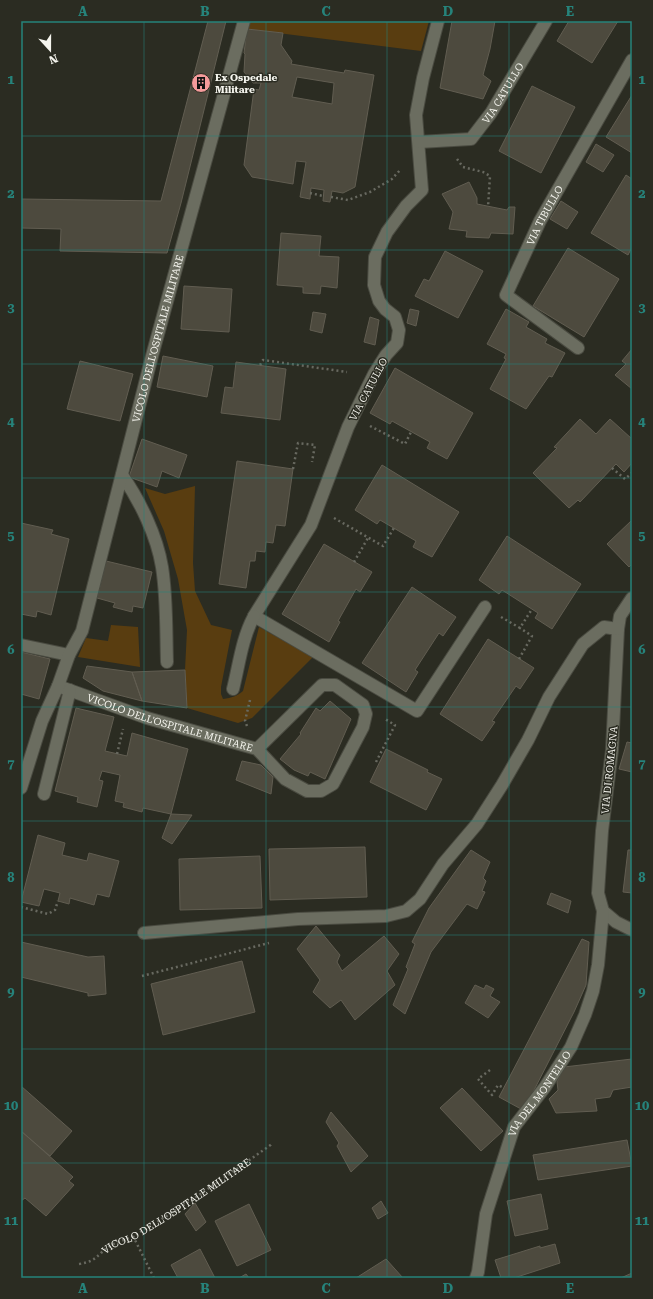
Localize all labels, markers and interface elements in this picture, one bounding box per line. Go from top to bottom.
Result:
text: A [78,4,88,19]
text: B [200,4,210,19]
text: C [321,4,331,19]
text: D [443,4,453,19]
text: E [566,4,574,19]
north arrow [30,30,70,70]
text: N [47,51,60,67]
street label: VIA CATULLO [480,61,526,126]
text: 1 [7,72,15,87]
building icon: Ex Ospedale Militare [190,72,212,94]
place label: Ex Ospedale Militare [215,72,278,95]
text: 1 [638,72,646,87]
street label: VIA TIBULLO [525,184,565,247]
text: 2 [7,186,15,201]
text: 2 [638,186,646,201]
street label: VICOLO DELL'OSPITALE MILITARE [130,254,186,424]
text: 3 [7,300,15,315]
text: 3 [638,300,646,315]
street label: VIA CATULLO [347,356,390,422]
text: 4 [7,414,15,429]
text: 4 [638,414,646,429]
text: 5 [7,528,15,543]
text: 5 [638,528,646,543]
text: 6 [7,642,15,657]
text: 6 [638,642,646,657]
street label: VICOLO DELL'OSPITALE MILITARE [86,692,254,754]
street label: VIA DI ROMAGNA [599,726,620,814]
text: 7 [7,756,15,771]
text: 7 [638,756,646,771]
text: 8 [7,870,15,885]
text: 8 [638,870,646,885]
text: 9 [7,984,15,999]
text: 9 [638,984,646,999]
street label: VIA DEL MONTELLO [506,1049,573,1138]
text: 10 [4,1098,18,1113]
text: 10 [635,1098,649,1113]
street label: VICOLO DELL'OSPITALE MILITARE [100,1156,253,1256]
text: 11 [4,1213,18,1228]
text: 11 [635,1213,649,1228]
text: A [78,1281,88,1296]
text: B [200,1281,210,1296]
text: C [321,1281,331,1296]
text: D [443,1281,453,1296]
text: E [566,1281,574,1296]

